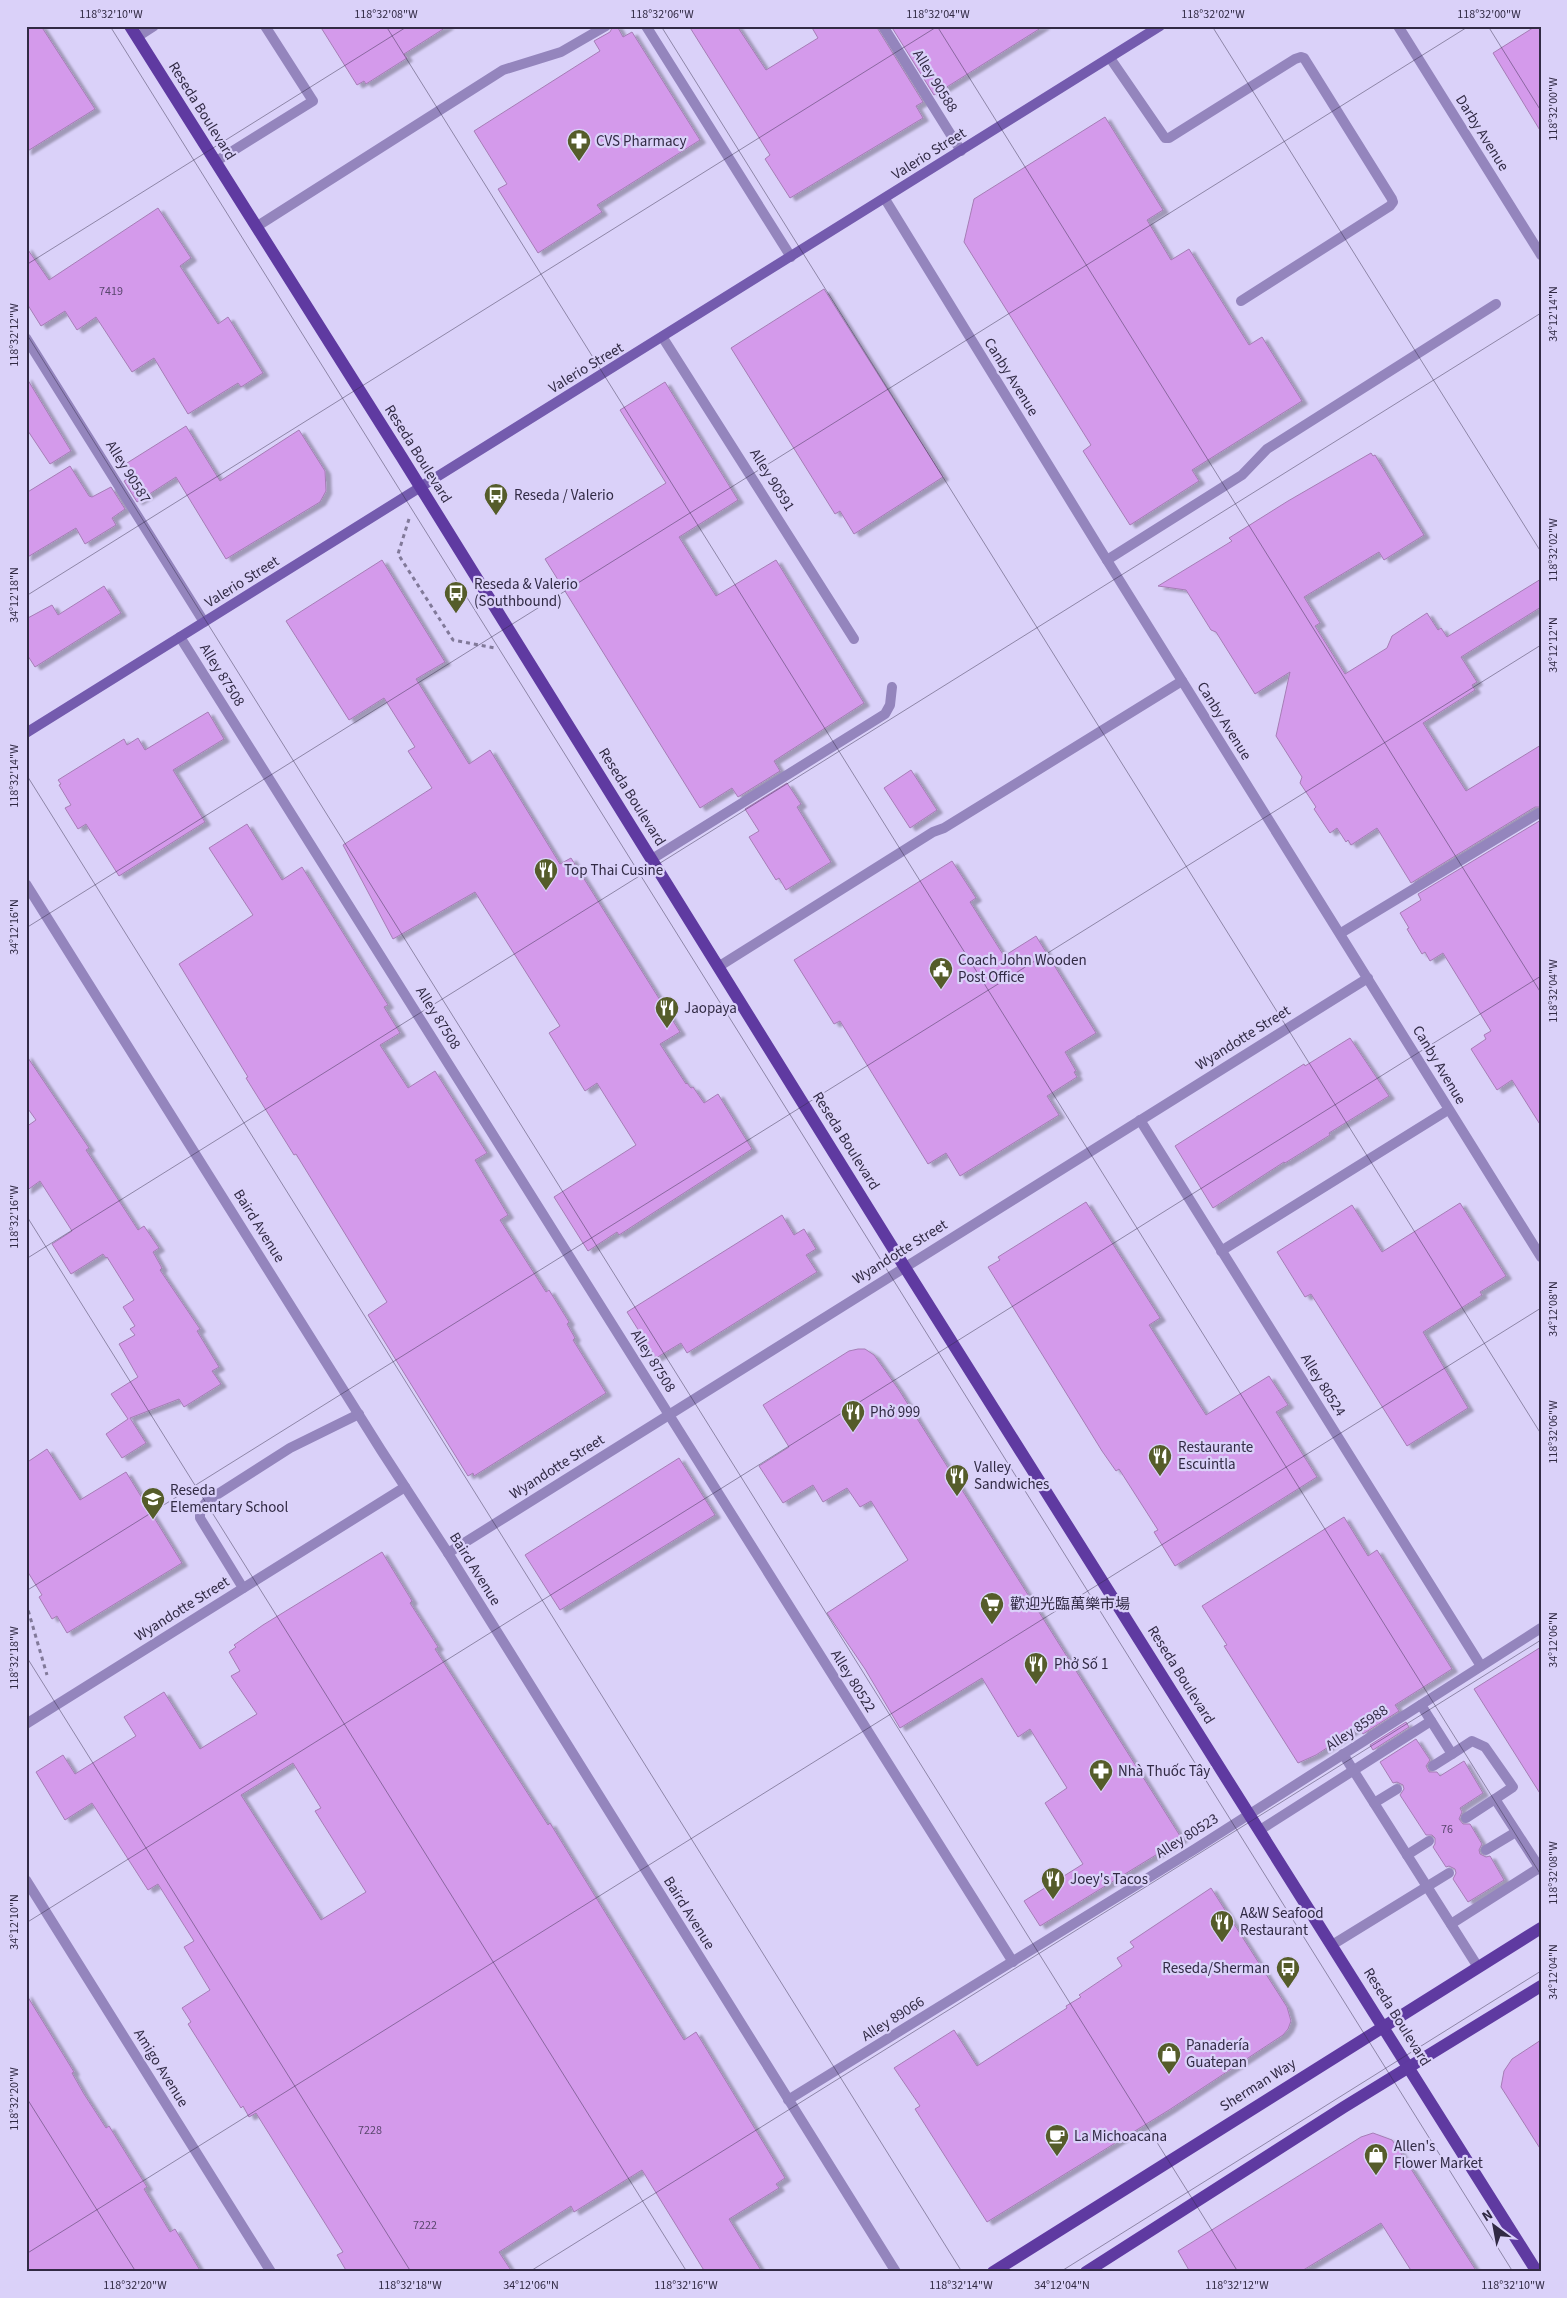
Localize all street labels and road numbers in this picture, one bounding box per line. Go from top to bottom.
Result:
street label: Alley 90588 [907,46,963,116]
street label: Reseda Boulevard [163,58,241,164]
street label: Darby Avenue [1450,91,1514,175]
street label: Valerio Street [888,123,970,185]
street label: Canby Avenue [979,334,1043,420]
street label: Valerio Street [545,337,627,399]
street label: Reseda Boulevard [379,401,457,507]
street label: Alley 90587 [100,437,156,507]
street label: Alley 90591 [744,445,800,515]
street label: Valerio Street [201,551,283,613]
street label: Alley 87508 [194,640,250,710]
street label: Canby Avenue [1192,678,1256,764]
street label: Reseda Boulevard [593,744,671,850]
street label: Alley 87508 [410,983,466,1053]
street label: Wyandotte Street [1192,1000,1294,1076]
street label: Canby Avenue [1407,1022,1471,1108]
street label: Reseda Boulevard [807,1088,885,1194]
street label: Baird Avenue [228,1185,290,1267]
street label: Wyandotte Street [849,1214,951,1290]
street label: Alley 87508 [625,1326,681,1396]
street label: Alley 80524 [1295,1350,1351,1421]
street label: Wyandotte Street [506,1429,608,1505]
street label: Baird Avenue [444,1528,506,1610]
street label: Wyandotte Street [131,1571,233,1647]
street label: Reseda Boulevard [1142,1622,1220,1728]
street label: Alley 80522 [825,1646,881,1716]
street label: Alley 85988 [1322,1700,1392,1756]
street label: Alley 80523 [1152,1808,1222,1864]
street label: Baird Avenue [658,1872,720,1954]
street label: Reseda Boulevard [1358,1964,1436,2070]
street label: Alley 89066 [858,1991,928,2047]
street label: Amigo Avenue [129,2025,193,2111]
street label: Sherman Way [1216,2053,1300,2117]

